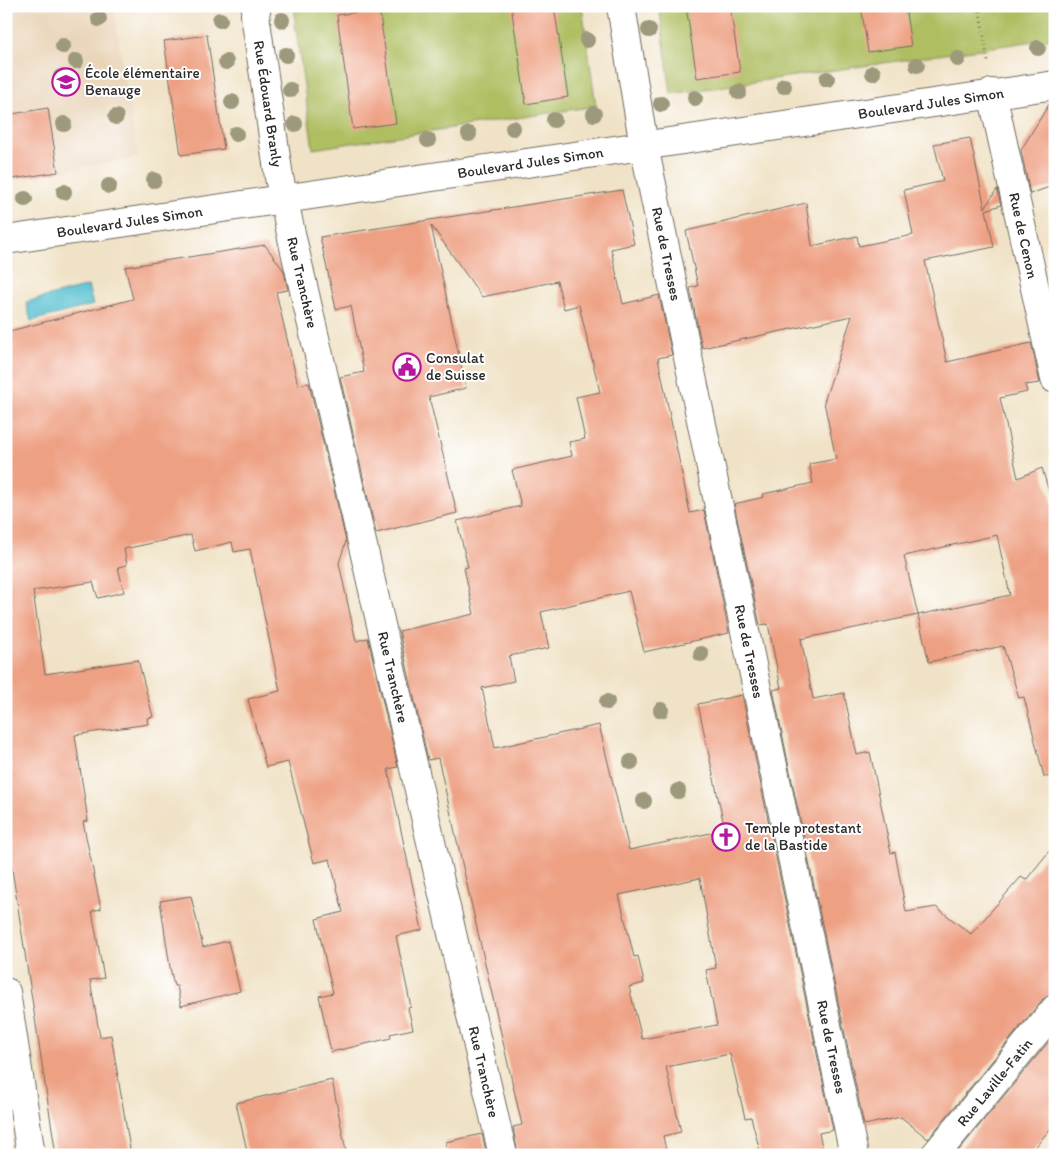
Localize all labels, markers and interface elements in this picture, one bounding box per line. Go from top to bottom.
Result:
street label: Rue Édouard Branly [250,39,286,168]
place label: École élémentaire Benauge [85,64,200,99]
school or university icon: École élémentaire Benauge [51,67,81,97]
street label: Boulevard Jules Simon [857,84,1005,123]
street label: Boulevard Jules Simon [456,143,604,182]
street label: Rue de Cenon [1005,191,1042,281]
street label: Boulevard Jules Simon [56,202,204,241]
street label: Rue de Tresses [648,205,685,303]
street label: Rue Tranchère [283,235,321,330]
place label: Consulat de Suisse [426,349,486,384]
public building icon: Consulat de Suisse [392,352,422,382]
street label: Rue de Tresses [731,603,768,700]
street label: Rue Tranchère [374,630,412,725]
place label: Temple protestant de la Bastide [745,819,862,854]
church icon: Temple protestant de la Bastide [711,822,741,852]
street label: Rue de Tresses [813,998,850,1096]
street label: Rue Tranchère [465,1024,503,1119]
street label: Rue Laville-Fatin [953,1035,1036,1130]

